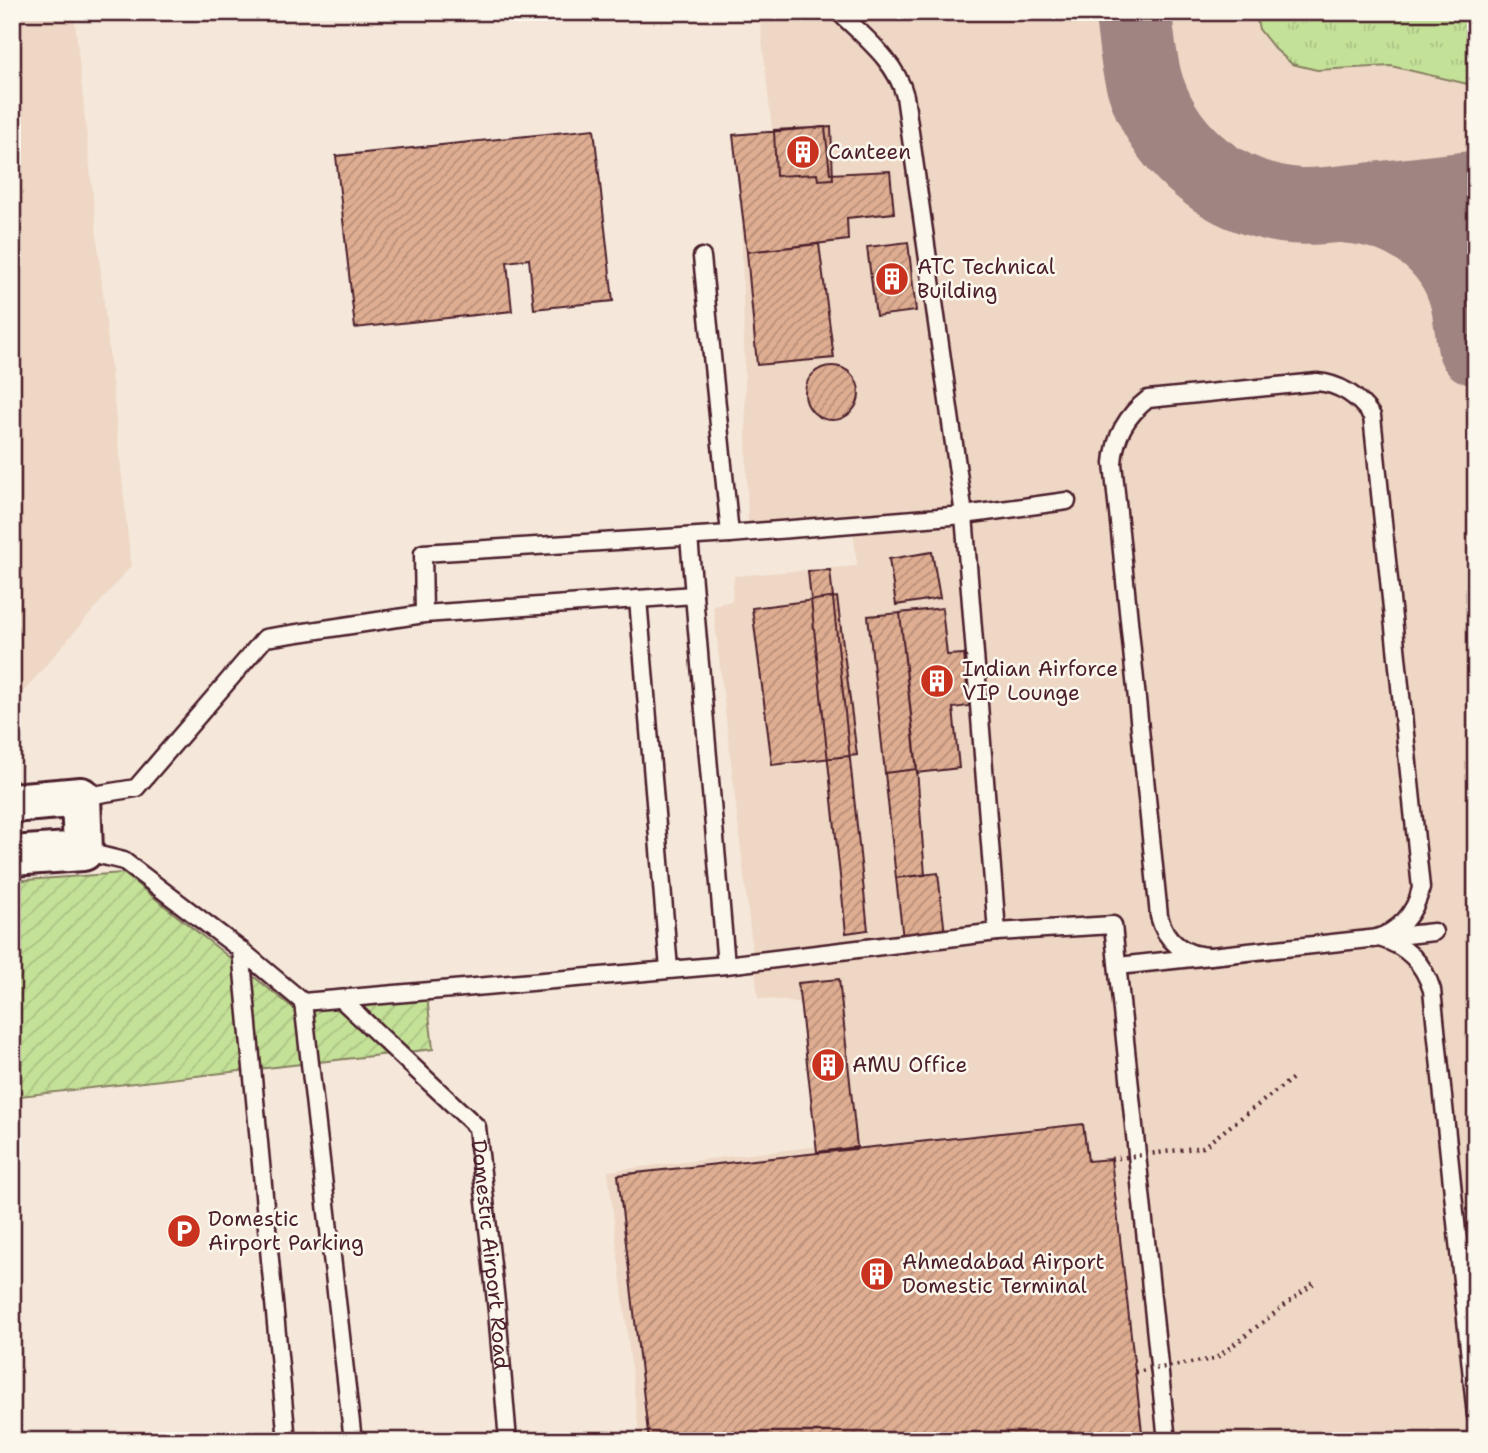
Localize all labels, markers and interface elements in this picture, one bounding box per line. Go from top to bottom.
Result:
building icon: Canteen [784,133,822,171]
place label: Canteen [828,138,911,166]
place label: ATC Technical Building [917,253,1056,305]
building icon: ATC Technical Building [873,260,911,298]
place label: Indian Airforce VIP Lounge [962,655,1118,707]
building icon: Indian Airforce VIP Lounge [918,662,956,700]
building icon: AMU Office [809,1046,847,1084]
place label: AMU Office [852,1051,967,1079]
street label: Domestic Airport Road [464,1138,516,1371]
place label: Domestic Airport Parking [208,1205,364,1257]
parking icon: Domestic Airport Parking [165,1212,203,1250]
place label: Ahmedabad Airport Domestic Terminal [902,1248,1105,1300]
building icon: Ahmedabad Airport Domestic Terminal [858,1255,896,1293]

